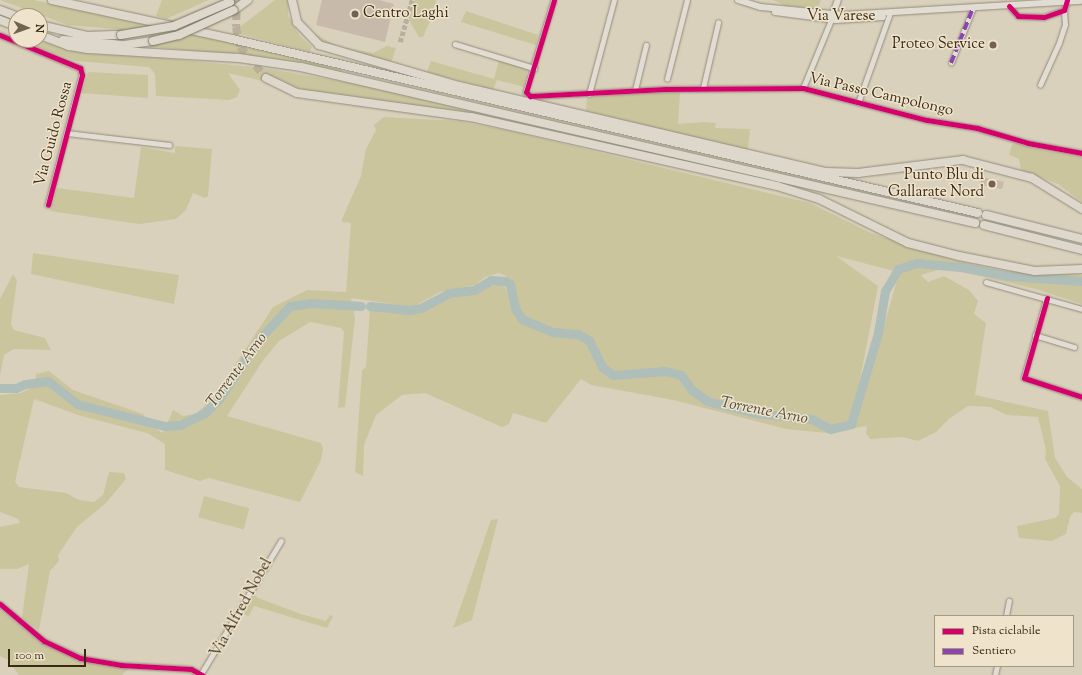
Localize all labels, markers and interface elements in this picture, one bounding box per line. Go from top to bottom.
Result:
place label: Centro Laghi [363,5,449,23]
north arrow [8,8,48,48]
street label: Via Varese [806,8,876,26]
marker: Centro Laghi [350,9,360,19]
text: N [31,24,47,33]
place label: Proteo Service [892,36,985,54]
marker: Proteo Service [988,40,998,50]
street label: Via Passo Campolongo [807,70,955,120]
street label: Via Guido Rossa [31,80,77,188]
place label: Punto Blu di Gallarate Nord [888,166,984,201]
marker: Punto Blu di Gallarate Nord [987,179,997,189]
water label: Torrente Arno [204,330,272,412]
water label: Torrente Arno [719,394,809,430]
street label: Via Alfred Nobel [207,555,277,661]
legend [934,615,1074,667]
text: Pista ciclabile [972,622,1041,640]
scale bar [10,641,88,667]
text: Sentiero [972,642,1016,660]
text: 100 m [15,647,44,665]

